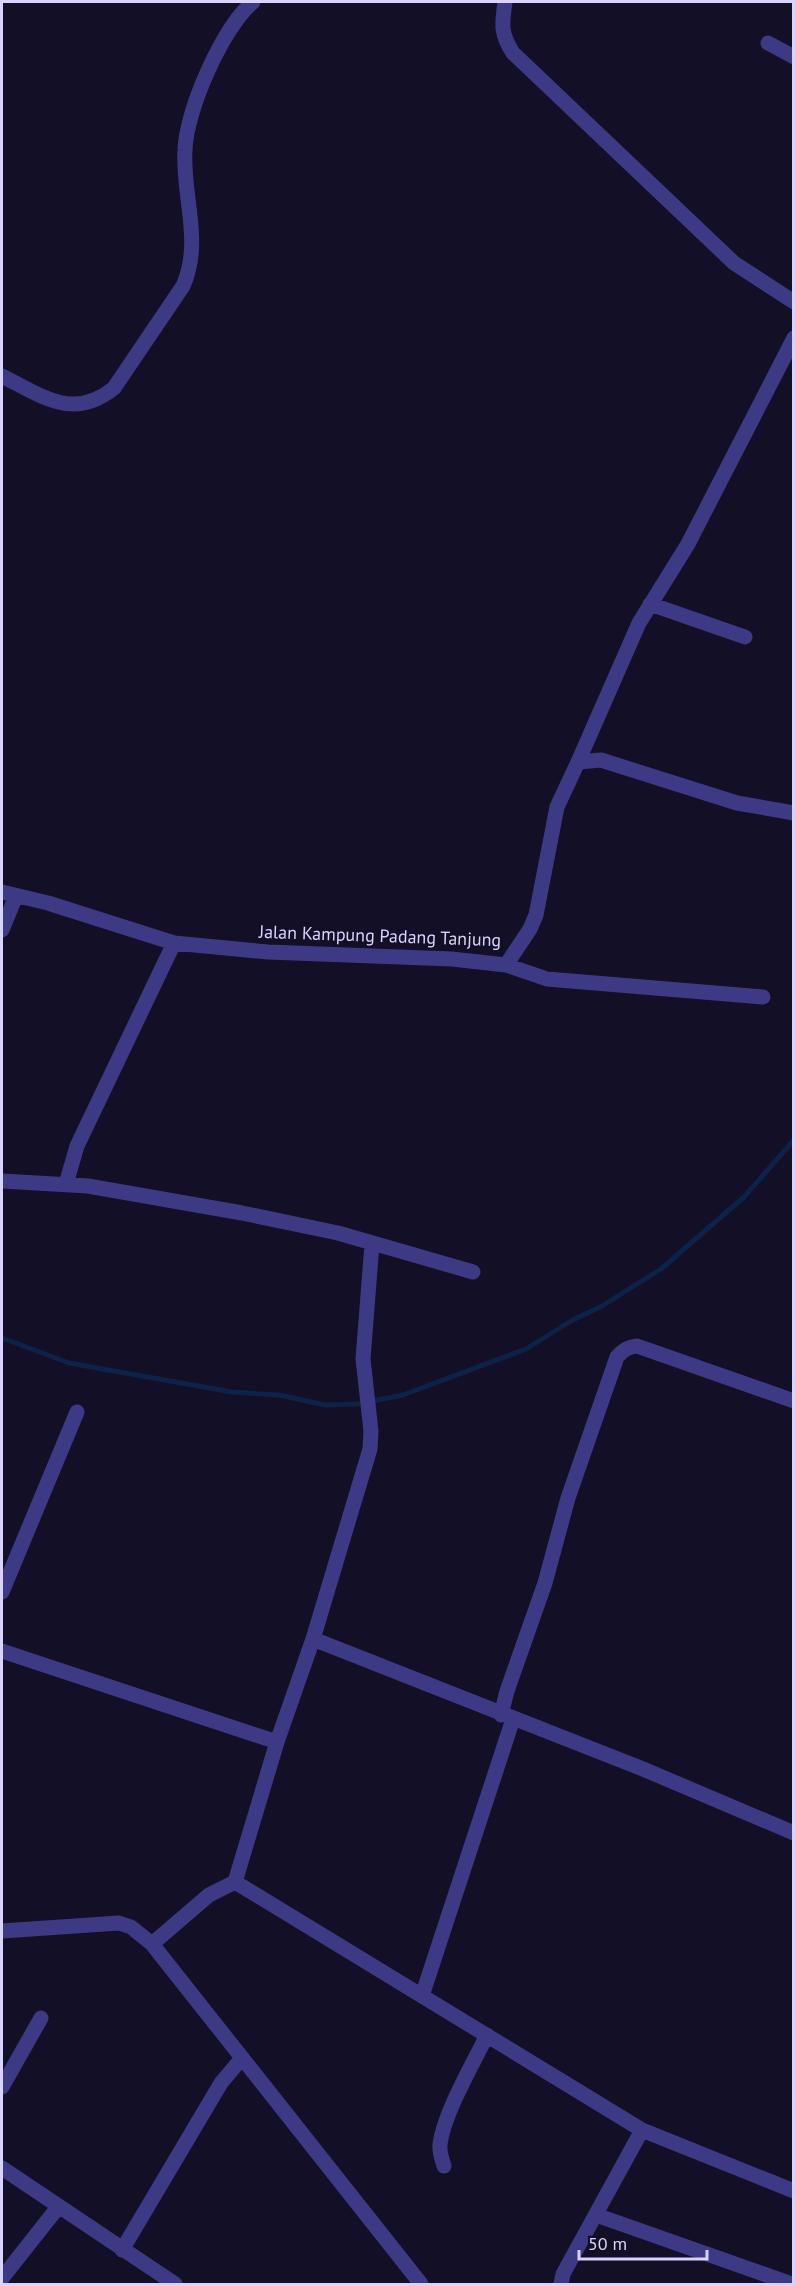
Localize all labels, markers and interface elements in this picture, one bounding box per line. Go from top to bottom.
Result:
street label: Jalan Kampung Padang Tanjung [257,920,502,951]
scale bar [579,2223,706,2261]
text: 50 m [588,2232,627,2255]

